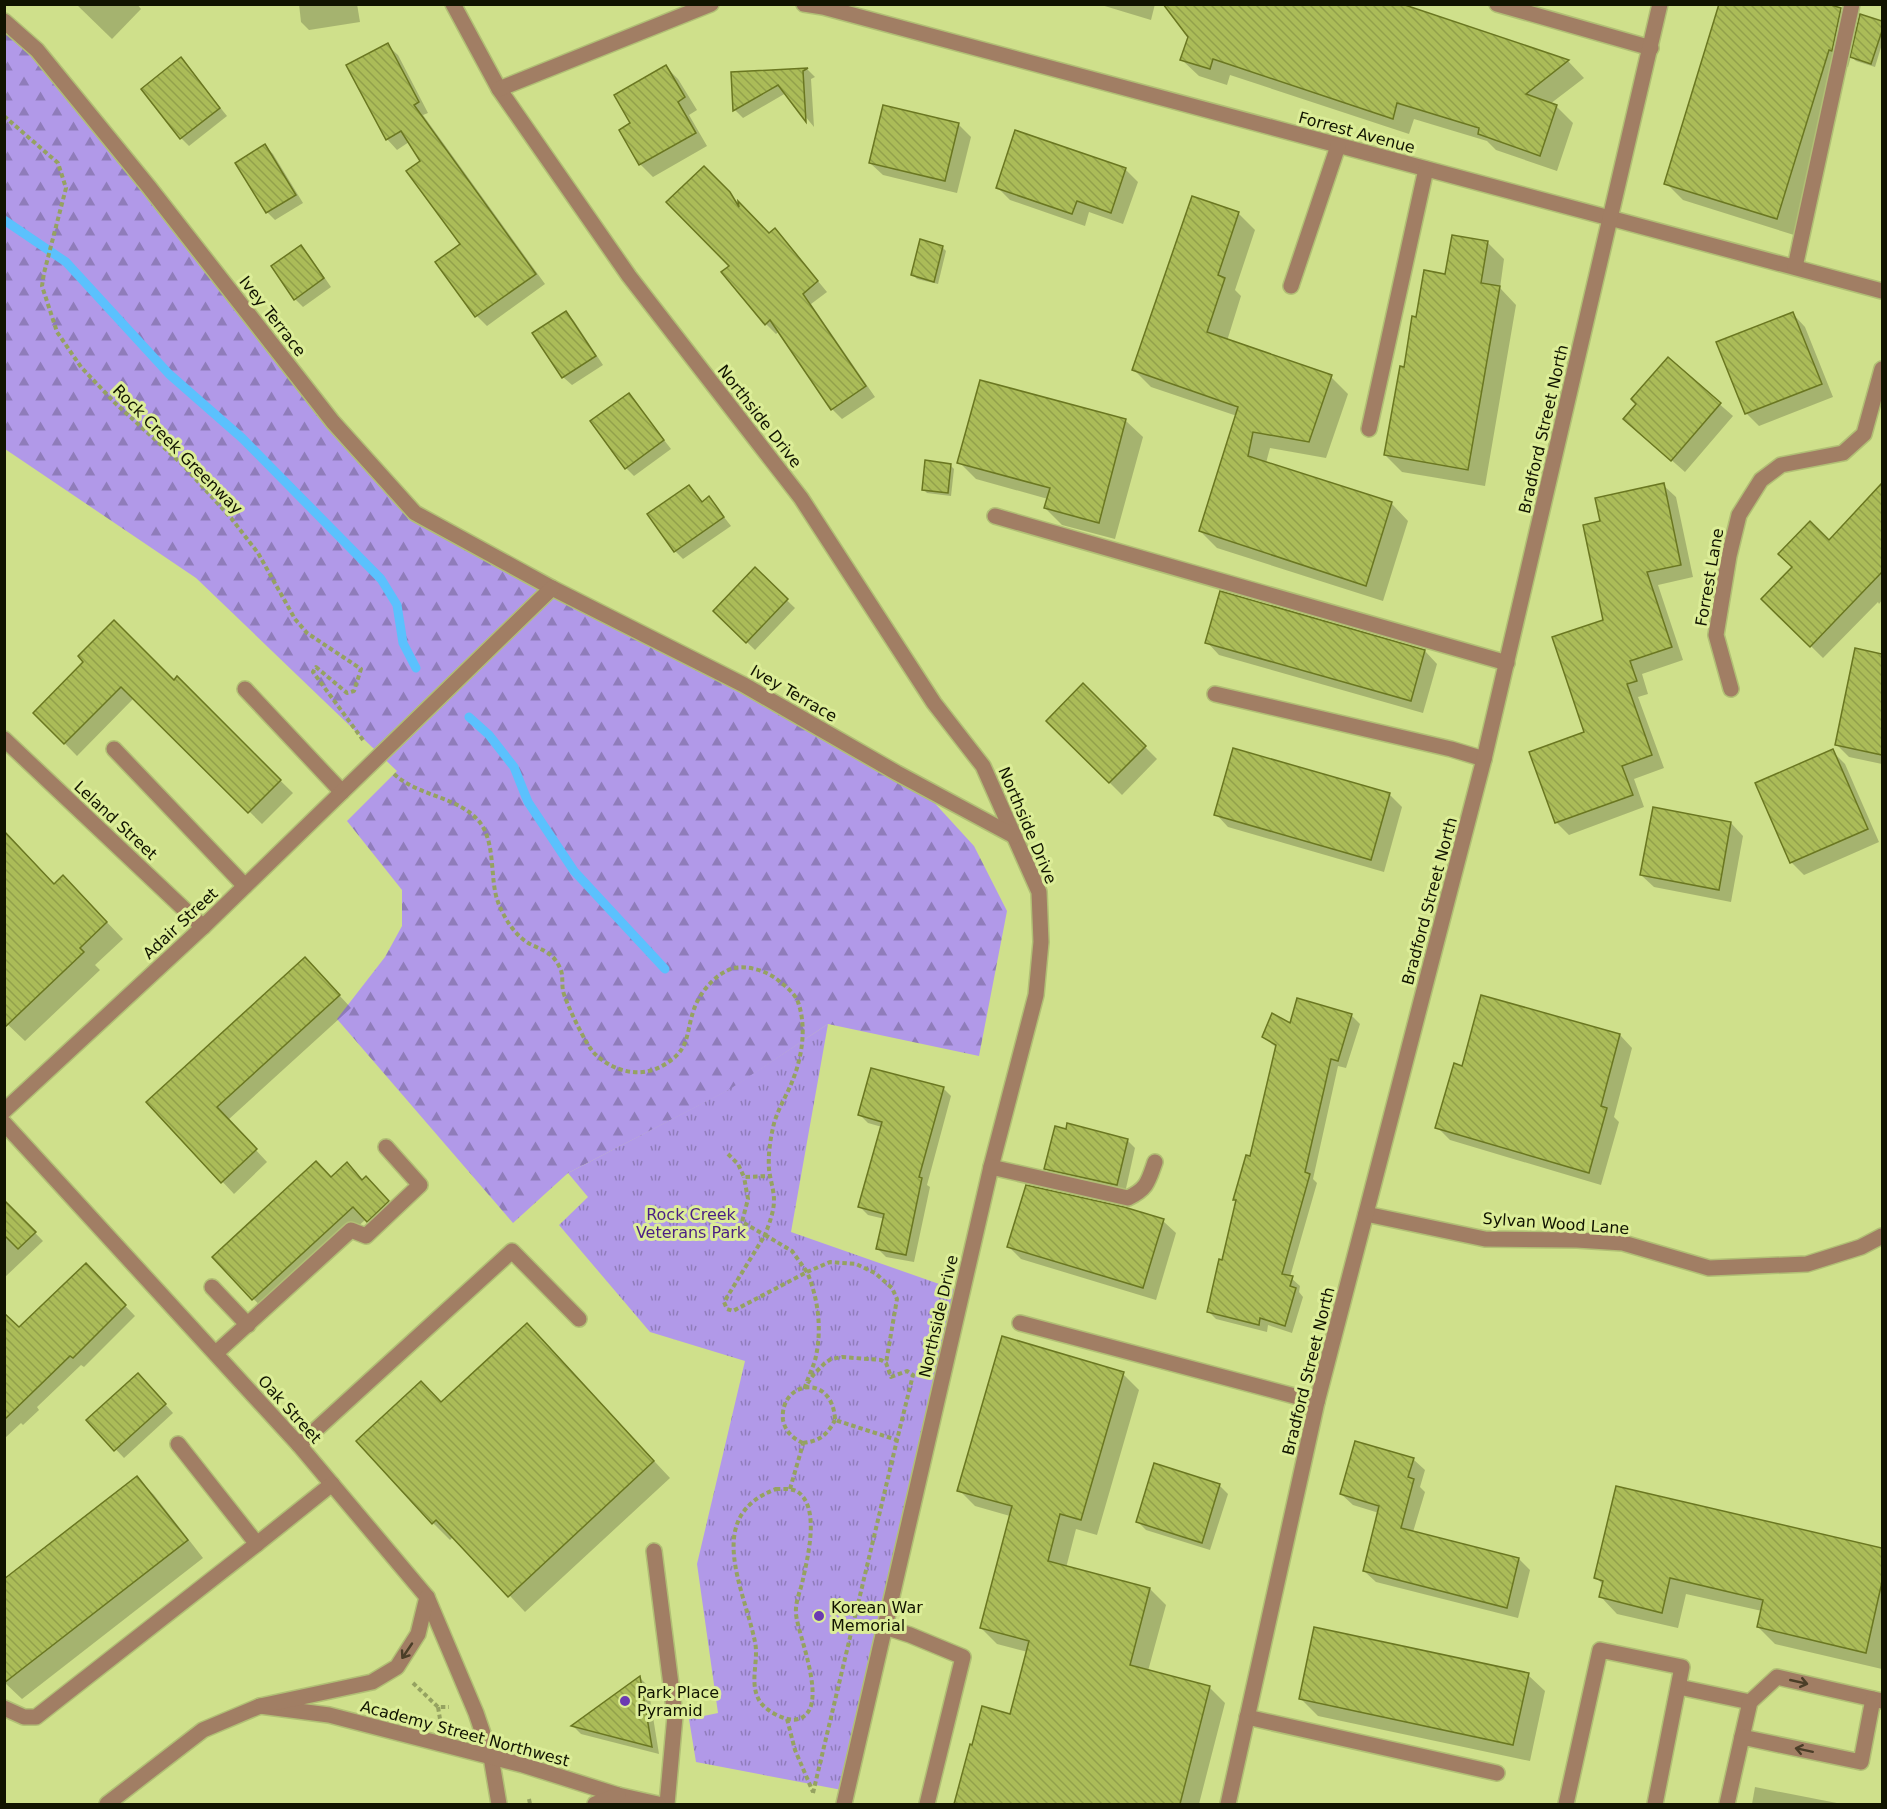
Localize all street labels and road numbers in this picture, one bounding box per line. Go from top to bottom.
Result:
street label: Forrest Avenue [1296,108,1417,157]
street label: Ivey Terrace [235,272,310,360]
street label: Bradford Street North [1515,343,1572,516]
street label: Northside Drive [714,361,806,472]
street label: Rock Creek Greenway [109,381,246,518]
street label: Forrest Lane [1692,527,1727,628]
street label: Ivey Terrace [747,661,840,726]
street label: Northside Drive [994,764,1061,887]
street label: Leland Street [70,777,161,864]
street label: Bradford Street North [1398,815,1461,987]
street label: Adair Street [139,884,222,963]
street label: Sylvan Wood Lane [1482,1209,1630,1238]
street label: Northside Drive [915,1253,962,1379]
street label: Bradford Street North [1278,1285,1339,1457]
street label: Oak Street [254,1371,325,1447]
street label: Academy Street Northwest [358,1696,571,1771]

